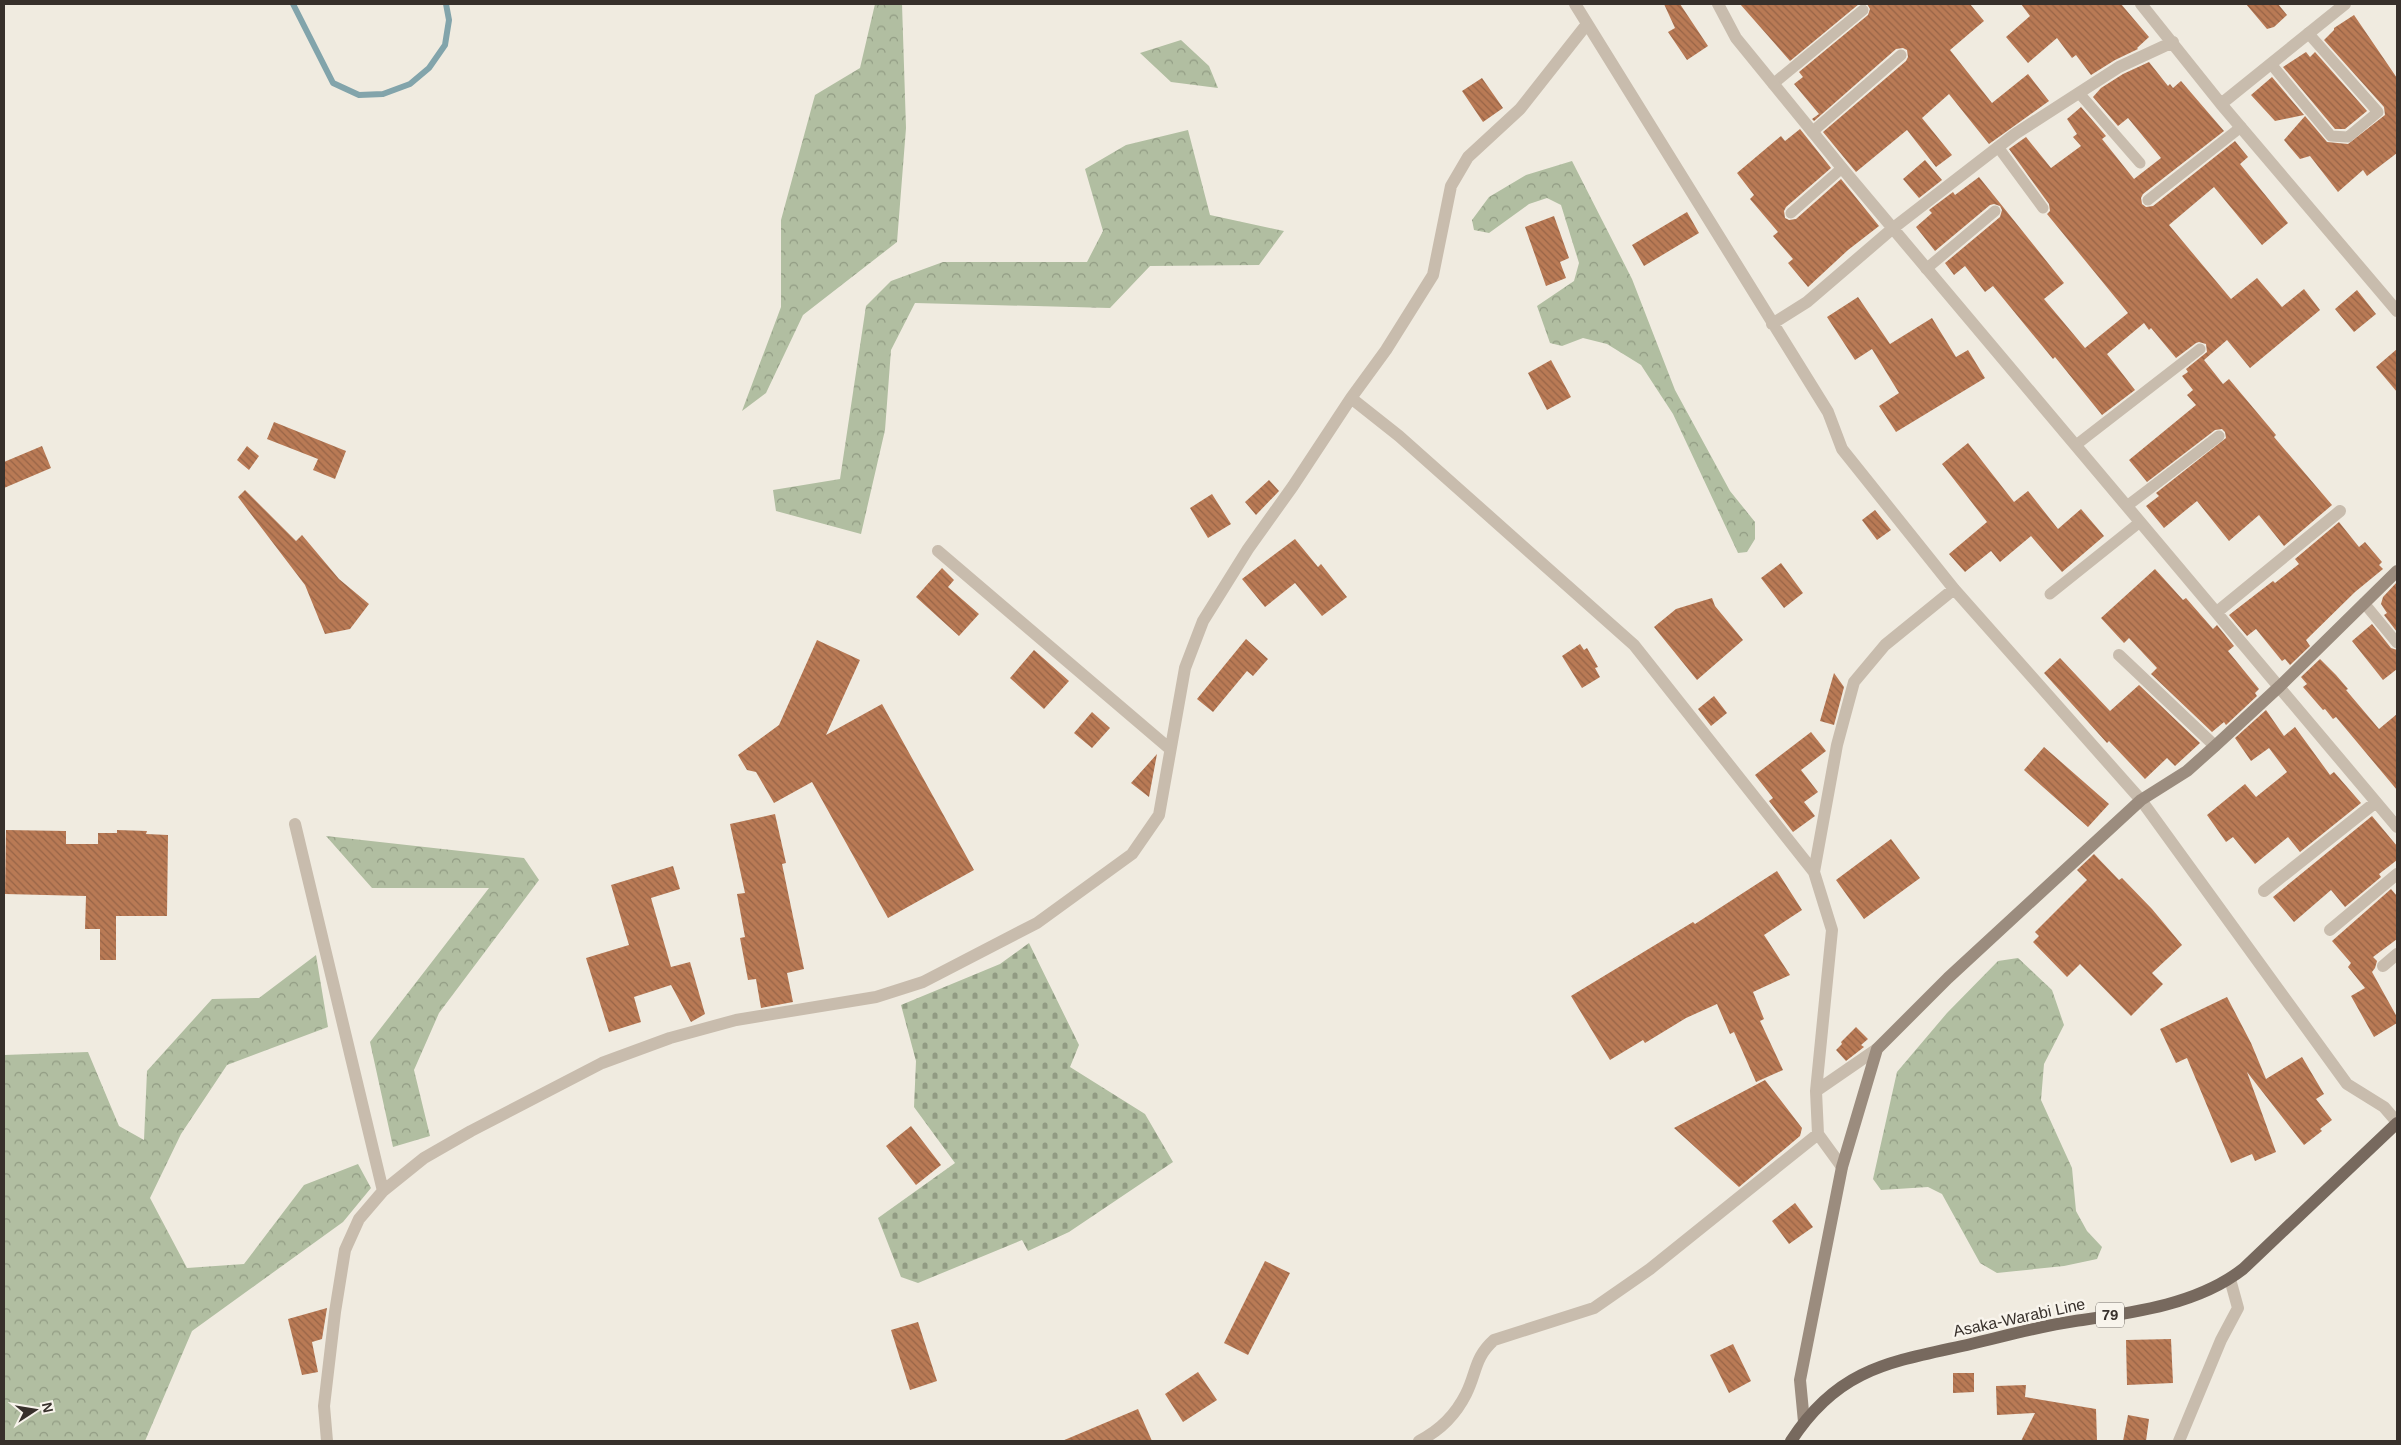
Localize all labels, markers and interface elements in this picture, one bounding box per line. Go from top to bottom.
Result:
street label: Asaka-Warabi Line [1952,1295,2087,1340]
road number: 79 [2096,1302,2124,1328]
north arrow [10,1385,60,1435]
text: N [39,1401,57,1414]

